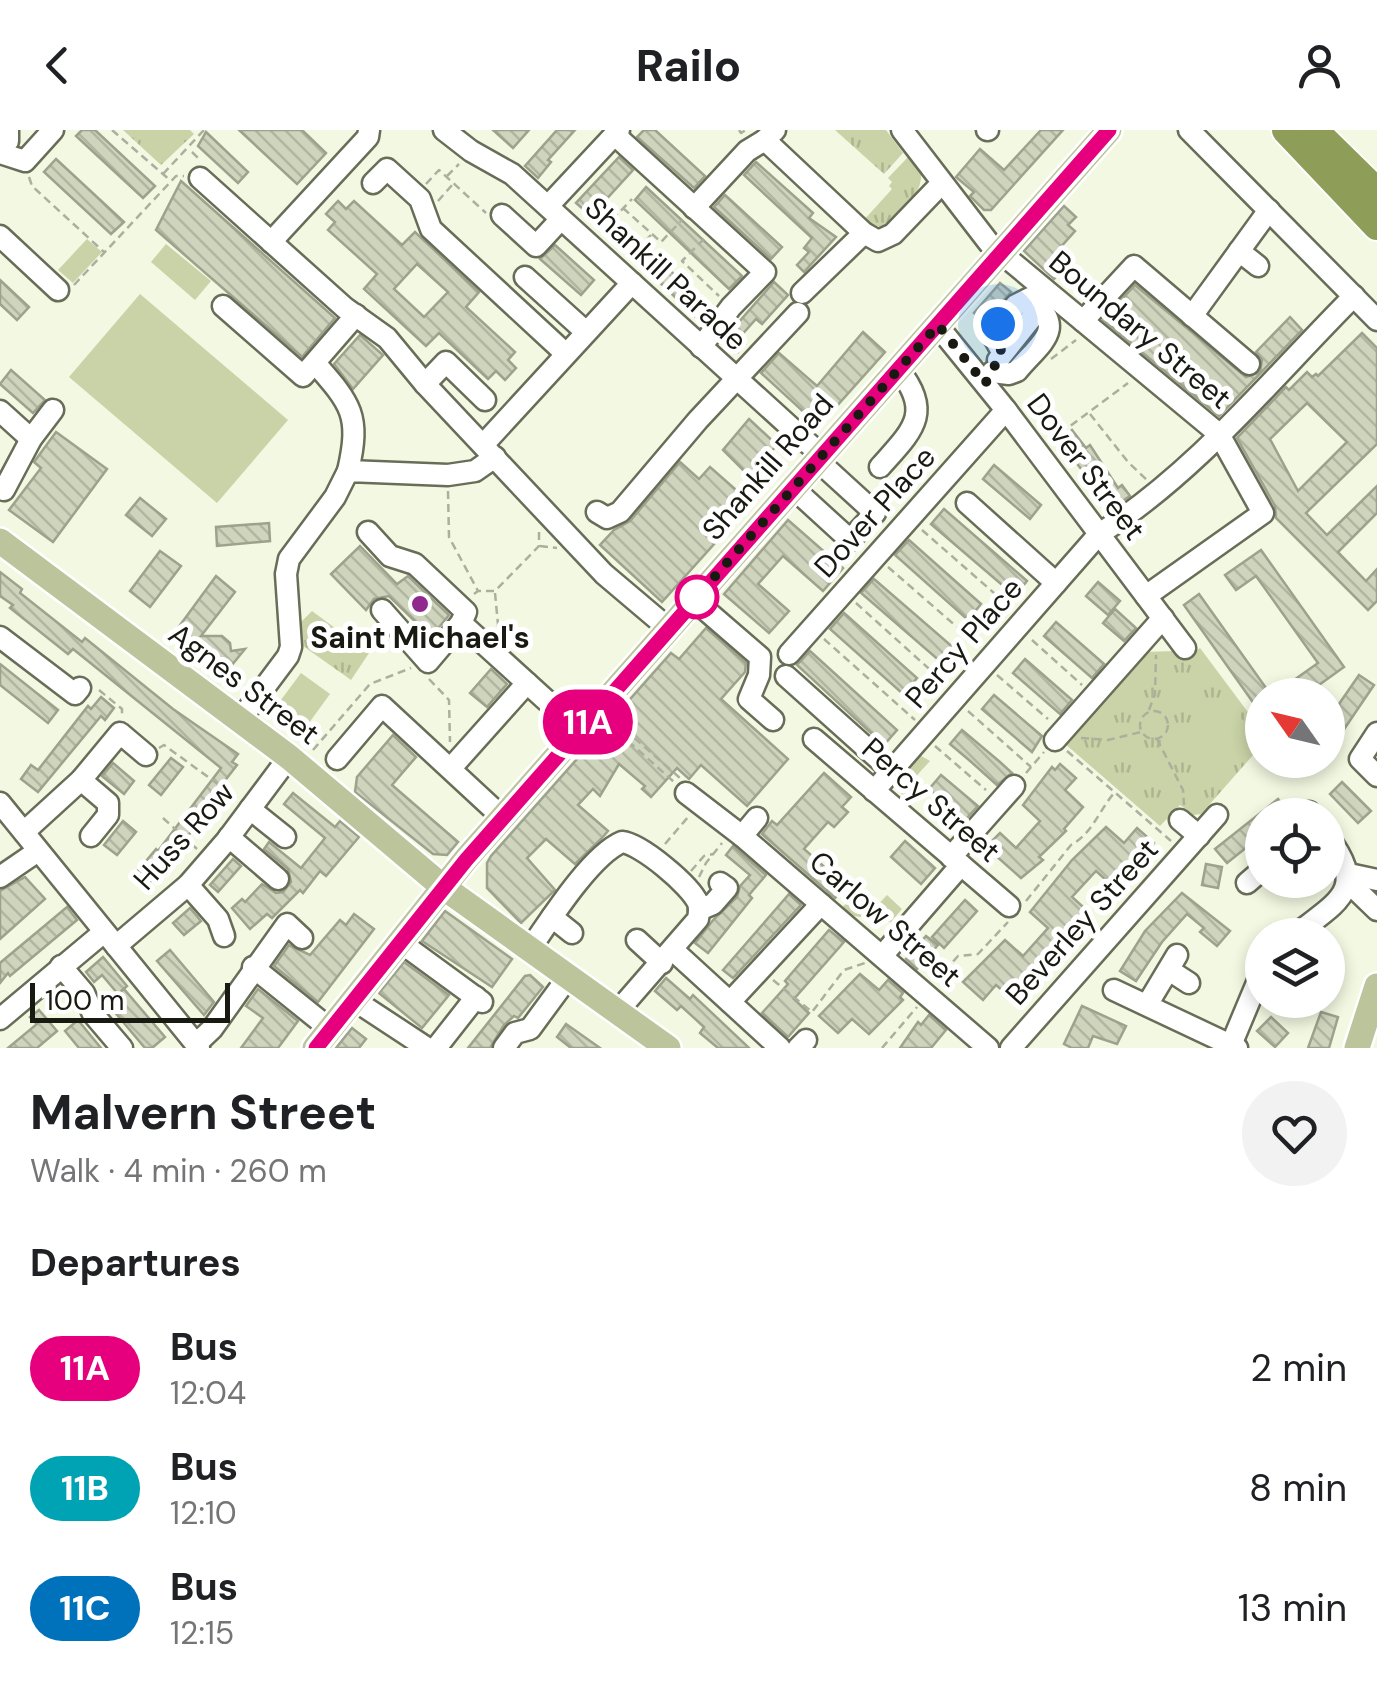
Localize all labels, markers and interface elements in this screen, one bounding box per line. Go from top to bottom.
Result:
text: Railo [636,36,741,95]
icon: back [30,38,85,93]
icon: person [1292,38,1347,93]
street label: Shankill Parade [577,188,756,359]
street label: Boundary Street [1041,242,1239,417]
your location [973,299,1023,349]
street label: Shankill Road [693,385,842,548]
street label: Dover Street [1019,386,1154,548]
street label: Dover Place [805,438,944,585]
street label: Percy Place [896,569,1031,716]
unlabelled marker [676,576,718,618]
marker: Saint Michael's [409,593,431,615]
street label: Agnes Street [161,614,328,753]
place label: Saint Michael's [310,618,530,657]
north arrow [1245,678,1345,778]
map controls [1245,678,1345,1018]
line badge: 11A [530,690,646,754]
text: 11A [563,699,613,745]
street label: Percy Street [854,729,1009,870]
street label: Huss Row [125,773,243,898]
button: locate [1245,798,1345,898]
street label: Beverley Street [997,830,1167,1013]
street label: Carlow Street [801,842,969,995]
button: layers [1245,918,1345,1018]
scale bar [30,978,230,1023]
text: 100 m [45,982,124,1019]
text: Malvern Street [30,1081,376,1144]
button: heart [1242,1081,1347,1186]
text: Walk · 4 min · 260 m [30,1150,327,1192]
text: Departures [30,1238,241,1288]
text: Bus [170,1322,238,1372]
text: 2 min [1250,1343,1347,1393]
text: 11A [60,1345,110,1391]
text: 12:04 [170,1372,246,1414]
text: Bus [170,1442,238,1492]
text: 8 min [1249,1463,1347,1513]
text: 11B [61,1465,109,1511]
text: 12:10 [170,1492,237,1534]
text: Bus [170,1562,238,1612]
text: 13 min [1238,1583,1347,1633]
text: 11C [59,1585,111,1631]
text: 12:15 [170,1612,234,1654]

